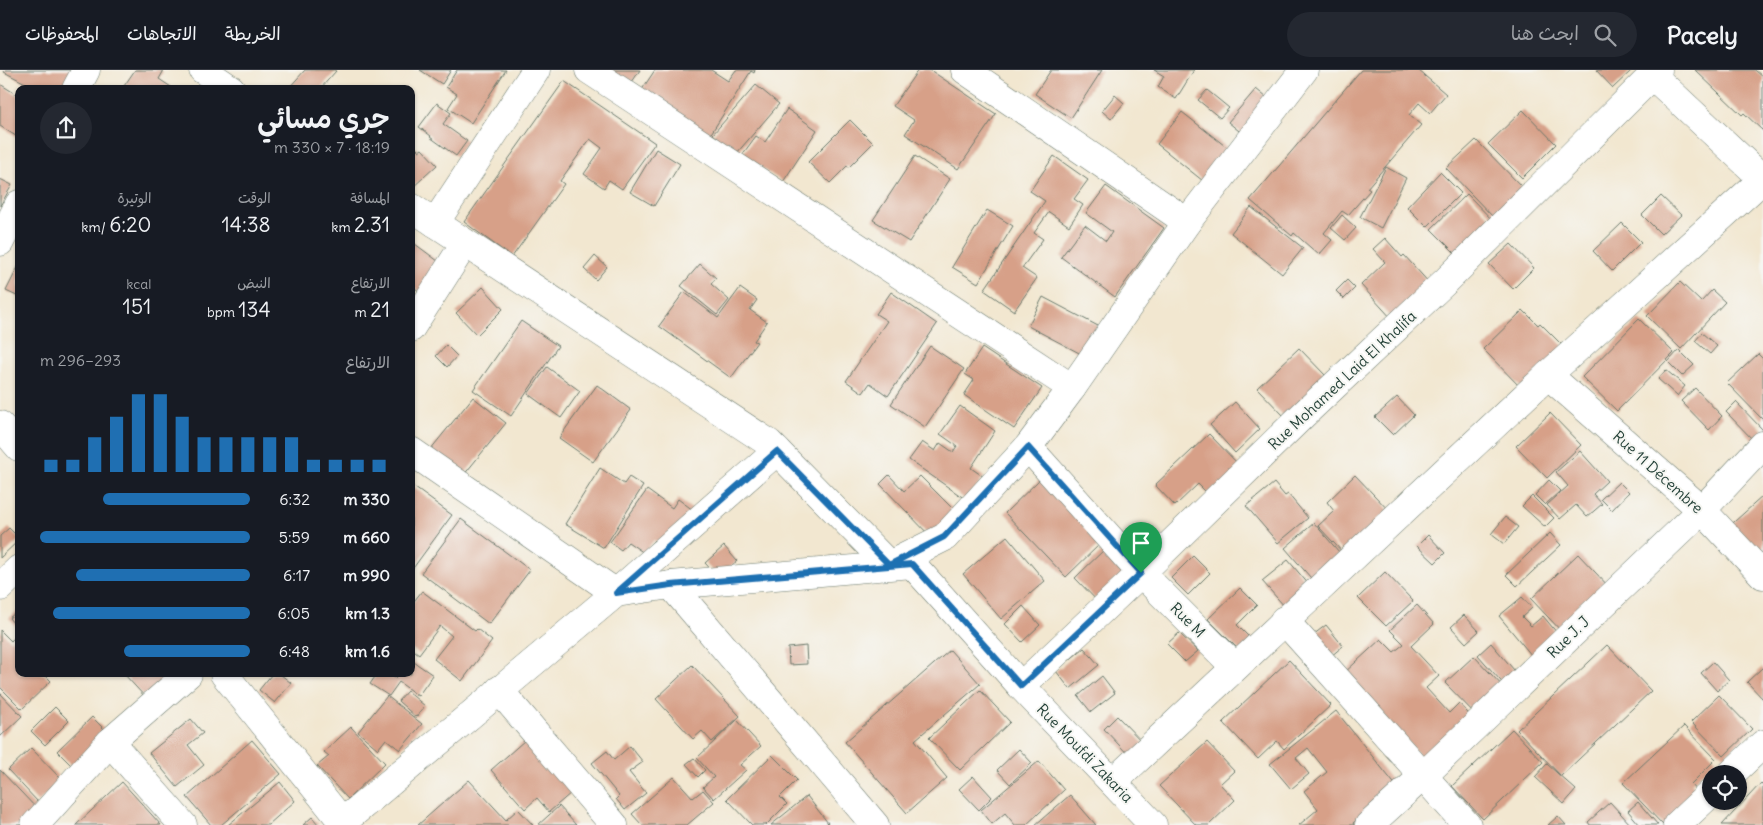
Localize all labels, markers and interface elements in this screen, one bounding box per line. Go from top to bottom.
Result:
search box [1287,12,1637,57]
text: Pacely [1667,20,1738,50]
text: ابحث هنا [1511,21,1579,45]
icon: search [1591,21,1619,49]
text: المحفوظات [25,22,99,45]
text: الاتجاهات [127,22,197,45]
text: الخريطة [225,22,281,45]
text: جري مسائي [257,100,390,136]
button: share [40,102,92,154]
text: 18:19 · 7 × 330 m [274,137,390,157]
text: الوتيرة [118,189,151,207]
text: الوقت [238,189,271,207]
text: المسافة [350,189,390,207]
text: 6:20 [109,211,151,238]
text: 14:38 [221,211,271,238]
text: 2.31 [354,211,390,238]
text: /km [81,218,109,236]
text: km [331,218,354,236]
text: النبض [237,274,271,292]
text: الارتفاع [351,274,390,292]
text: kcal [126,275,151,293]
text: 151 [123,293,151,320]
text: 134 [238,296,271,323]
text: 21 [370,296,390,323]
text: bpm [207,303,238,321]
text: m [355,303,370,321]
street label: Rue Mohamed Laid El Khalifa [1264,306,1420,454]
text: 293–296 m [40,350,121,370]
text: الارتفاع [345,352,390,372]
street label: Rue 11 Décembre [1609,427,1707,517]
text: 6:32 [279,489,310,509]
text: 330 m [343,489,390,509]
pin [1120,522,1162,573]
text: 5:59 [279,527,310,547]
text: 660 m [343,527,390,547]
icon: arrive [1127,529,1155,557]
text: 6:17 [283,565,310,585]
text: 990 m [343,565,390,585]
street label: Rue M [1166,598,1210,642]
text: 6:05 [277,603,310,623]
text: 1.3 km [345,603,390,623]
street label: Rue J. J [1543,612,1593,662]
text: 6:48 [279,641,310,661]
text: 1.6 km [345,641,390,661]
street label: Rue Moufdi Zakaria [1033,699,1137,807]
map controls [1702,765,1747,810]
button: locate [1702,765,1747,810]

